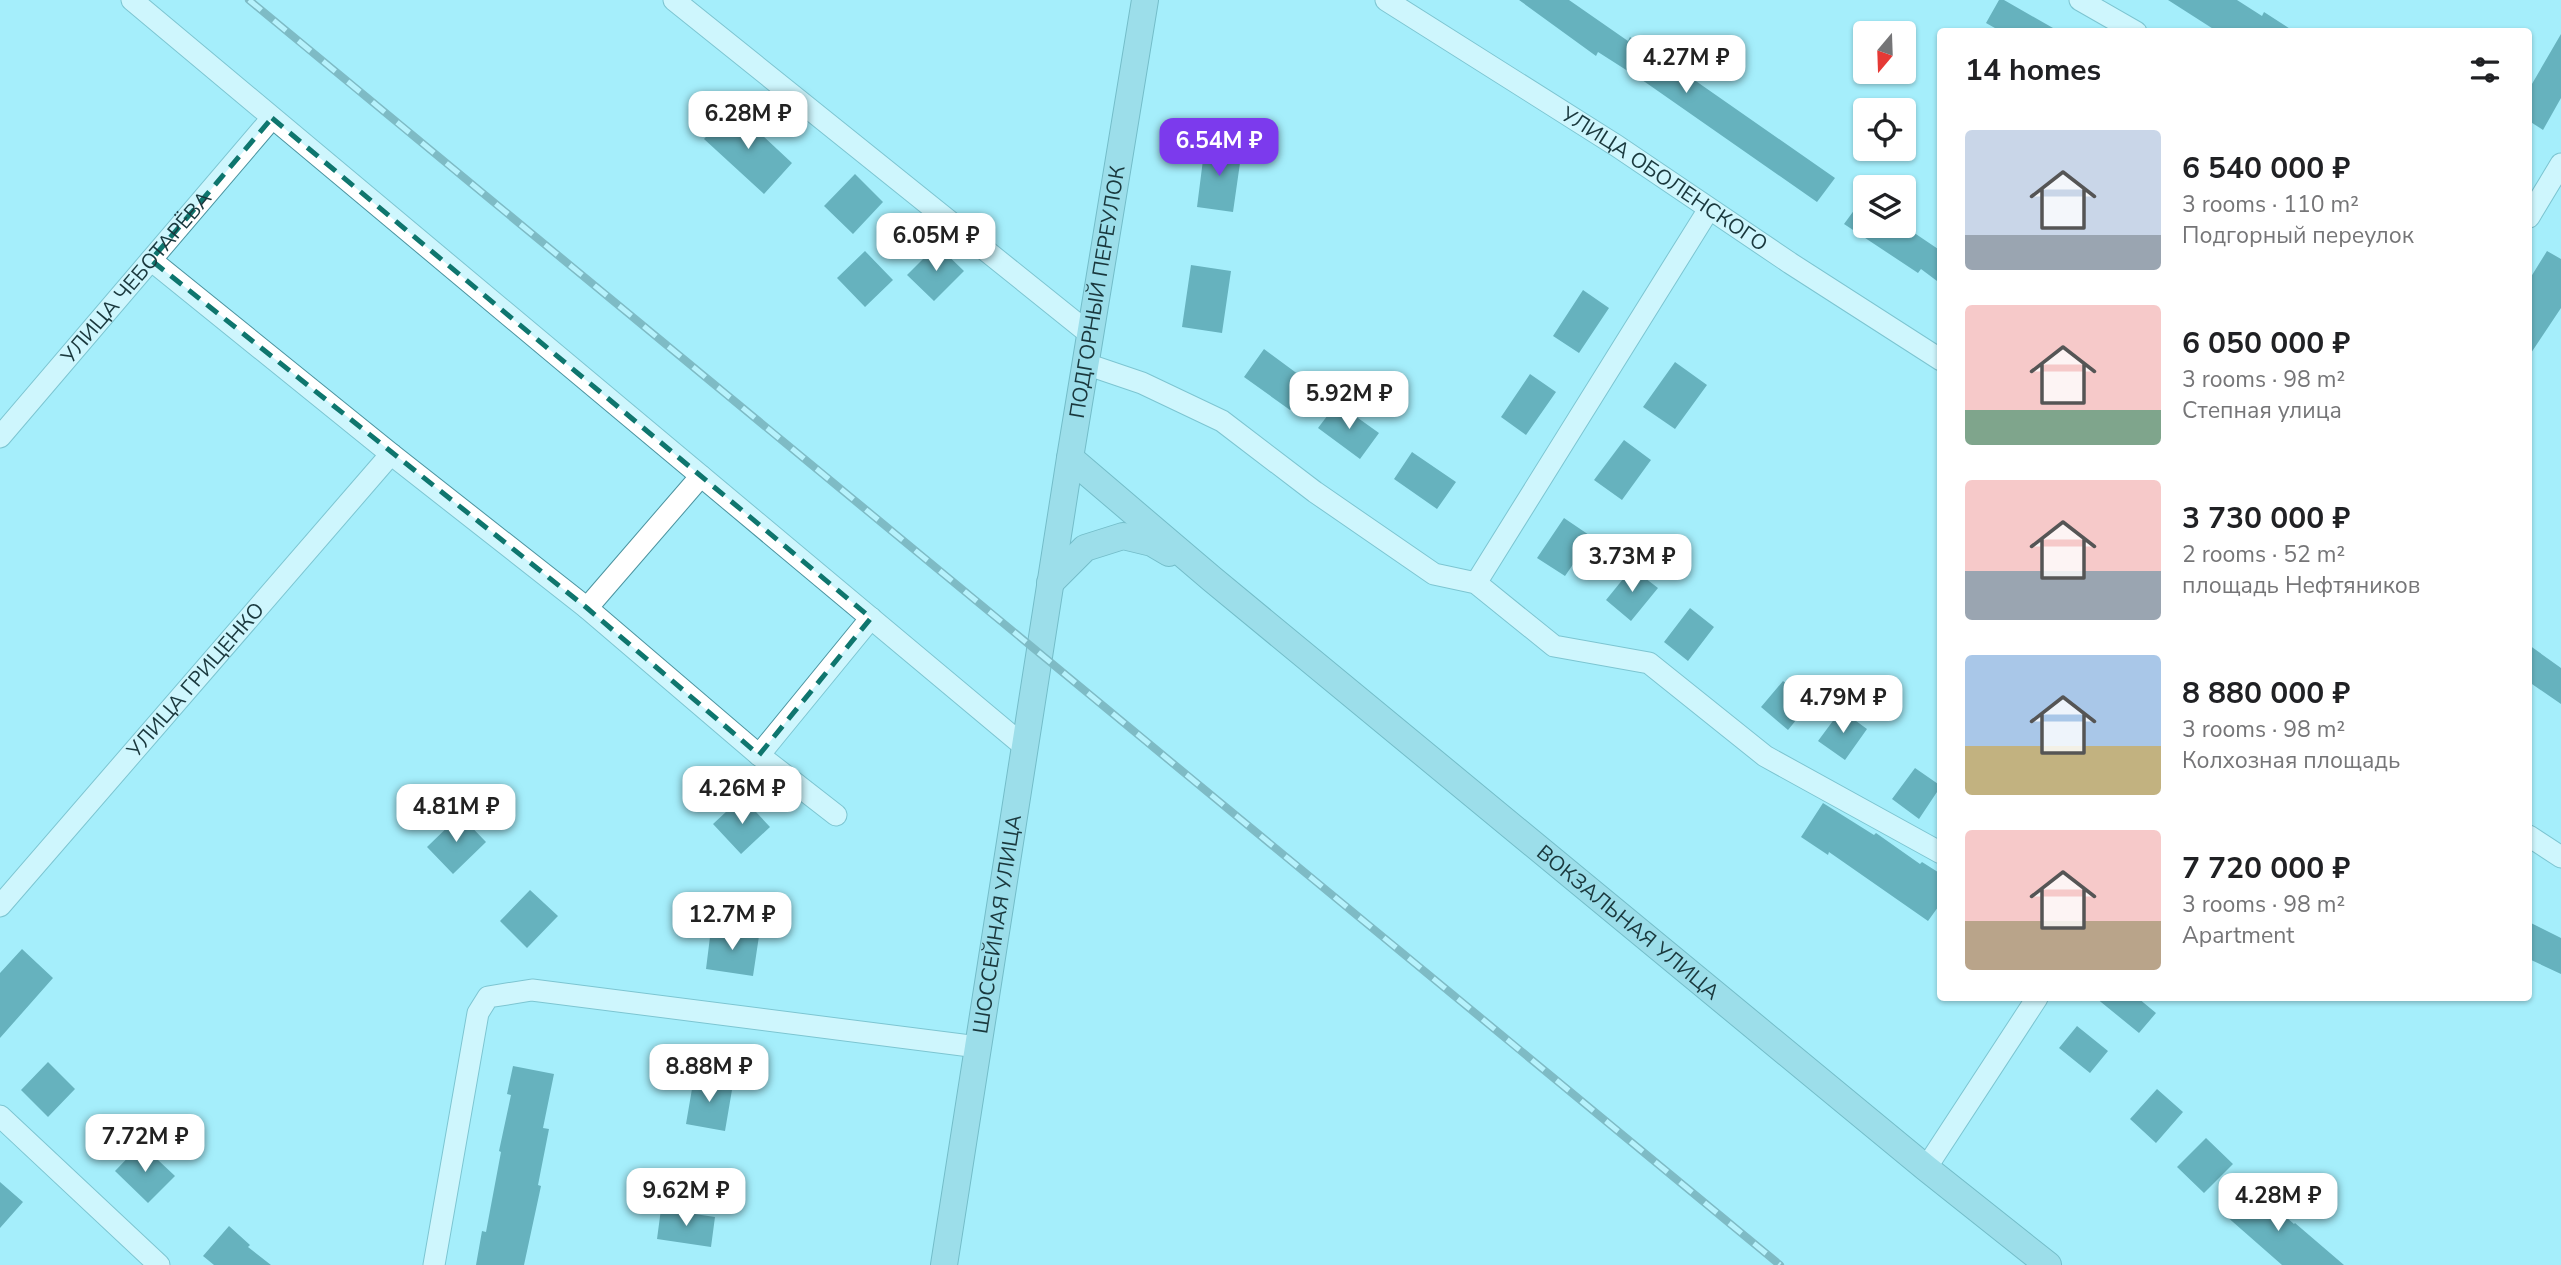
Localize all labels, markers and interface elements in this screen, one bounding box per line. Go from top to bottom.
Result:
north arrow [1853,21,1916,84]
map controls [1853,21,1916,238]
pin: 4.27M ₽ [1621,36,1751,95]
text: 4.27M ₽ [1642,42,1730,73]
text: 14 homes [1965,50,2101,91]
icon: filters [2466,51,2504,89]
pin: 6.28M ₽ [683,92,813,151]
text: 6.28M ₽ [704,98,792,129]
button: locate [1853,98,1916,161]
street label: УЛИЦА ОБОЛЕНСКОГО [1555,100,1773,258]
pin: 6.54M ₽ [1154,118,1284,178]
text: 6.54M ₽ [1175,125,1263,156]
text: 6 540 000 ₽ [2182,148,2350,189]
icon: home [2021,158,2105,242]
street label: ПОДГОРНЫЙ ПЕРЕУЛОК [1063,163,1132,420]
button: layers [1853,175,1916,238]
street label: УЛИЦА ЧЕБОТАРЁВА [54,185,218,370]
text: 3 rooms · 110 m² [2182,189,2359,220]
pin: 6.05M ₽ [871,214,1001,273]
text: 6.05M ₽ [892,220,980,251]
text: Подгорный переулок [2182,220,2414,251]
text: 6 050 000 ₽ [2182,323,2350,364]
icon: home [2021,333,2105,417]
text: 3 rooms · 98 m² [2182,364,2345,395]
pin: 5.92M ₽ [1284,372,1414,431]
text: 5.92M ₽ [1305,378,1393,409]
text: Степная улица [2182,395,2342,426]
text: 3 730 000 ₽ [2182,498,2350,539]
icon: home [2021,508,2105,592]
pin: 3.73M ₽ [1567,534,1697,594]
text: 2 rooms · 52 m² [2182,539,2345,570]
text: 3.73M ₽ [1588,541,1676,572]
text: площадь Нефтяников [2182,570,2420,601]
street label: УЛИЦА ГРИЦЕНКО [120,596,270,764]
text: 8 880 000 ₽ [2182,673,2350,714]
pin: 4.79M ₽ [1778,676,1908,735]
text: 4.79M ₽ [1799,682,1887,713]
icon: home [2021,683,2105,767]
text: 3 rooms · 98 m² [2182,714,2345,745]
text: Колхозная площадь [2182,745,2400,776]
pin: 4.26M ₽ [677,766,807,826]
text: 4.26M ₽ [698,773,786,804]
pin: 4.81M ₽ [391,784,521,844]
text: 4.81M ₽ [412,791,500,822]
street label: ШОССЕЙНАЯ УЛИЦА [966,813,1028,1036]
street label: ВОКЗАЛЬНАЯ УЛИЦА [1531,838,1726,1006]
text: 7 720 000 ₽ [2182,848,2350,889]
icon: home [2021,858,2105,942]
text: 3 rooms · 98 m² [2182,889,2345,920]
pin: 12.7M ₽ [667,892,797,952]
text: 12.7M ₽ [688,899,776,930]
text: Apartment [2182,920,2294,951]
pin: 8.88M ₽ [644,1044,774,1104]
text: 8.88M ₽ [665,1051,753,1082]
pin: 7.72M ₽ [80,1114,210,1174]
text: 7.72M ₽ [101,1121,189,1152]
pin: 9.62M ₽ [621,1168,751,1228]
pin: 4.28M ₽ [2213,1174,2343,1233]
text: 9.62M ₽ [642,1175,730,1206]
text: 4.28M ₽ [2234,1180,2322,1211]

